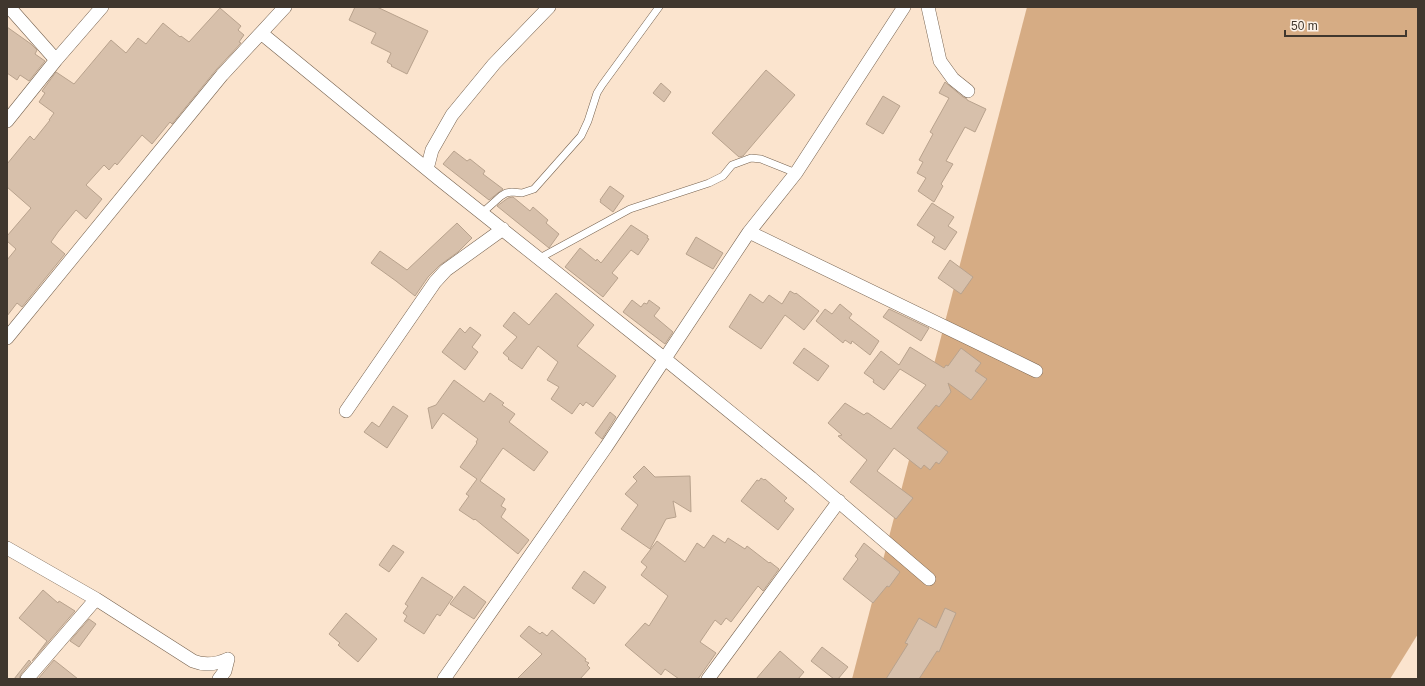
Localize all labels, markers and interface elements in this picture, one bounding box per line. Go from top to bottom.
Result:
scale bar [1285,12,1406,38]
text: 50 m [1291,19,1318,33]

